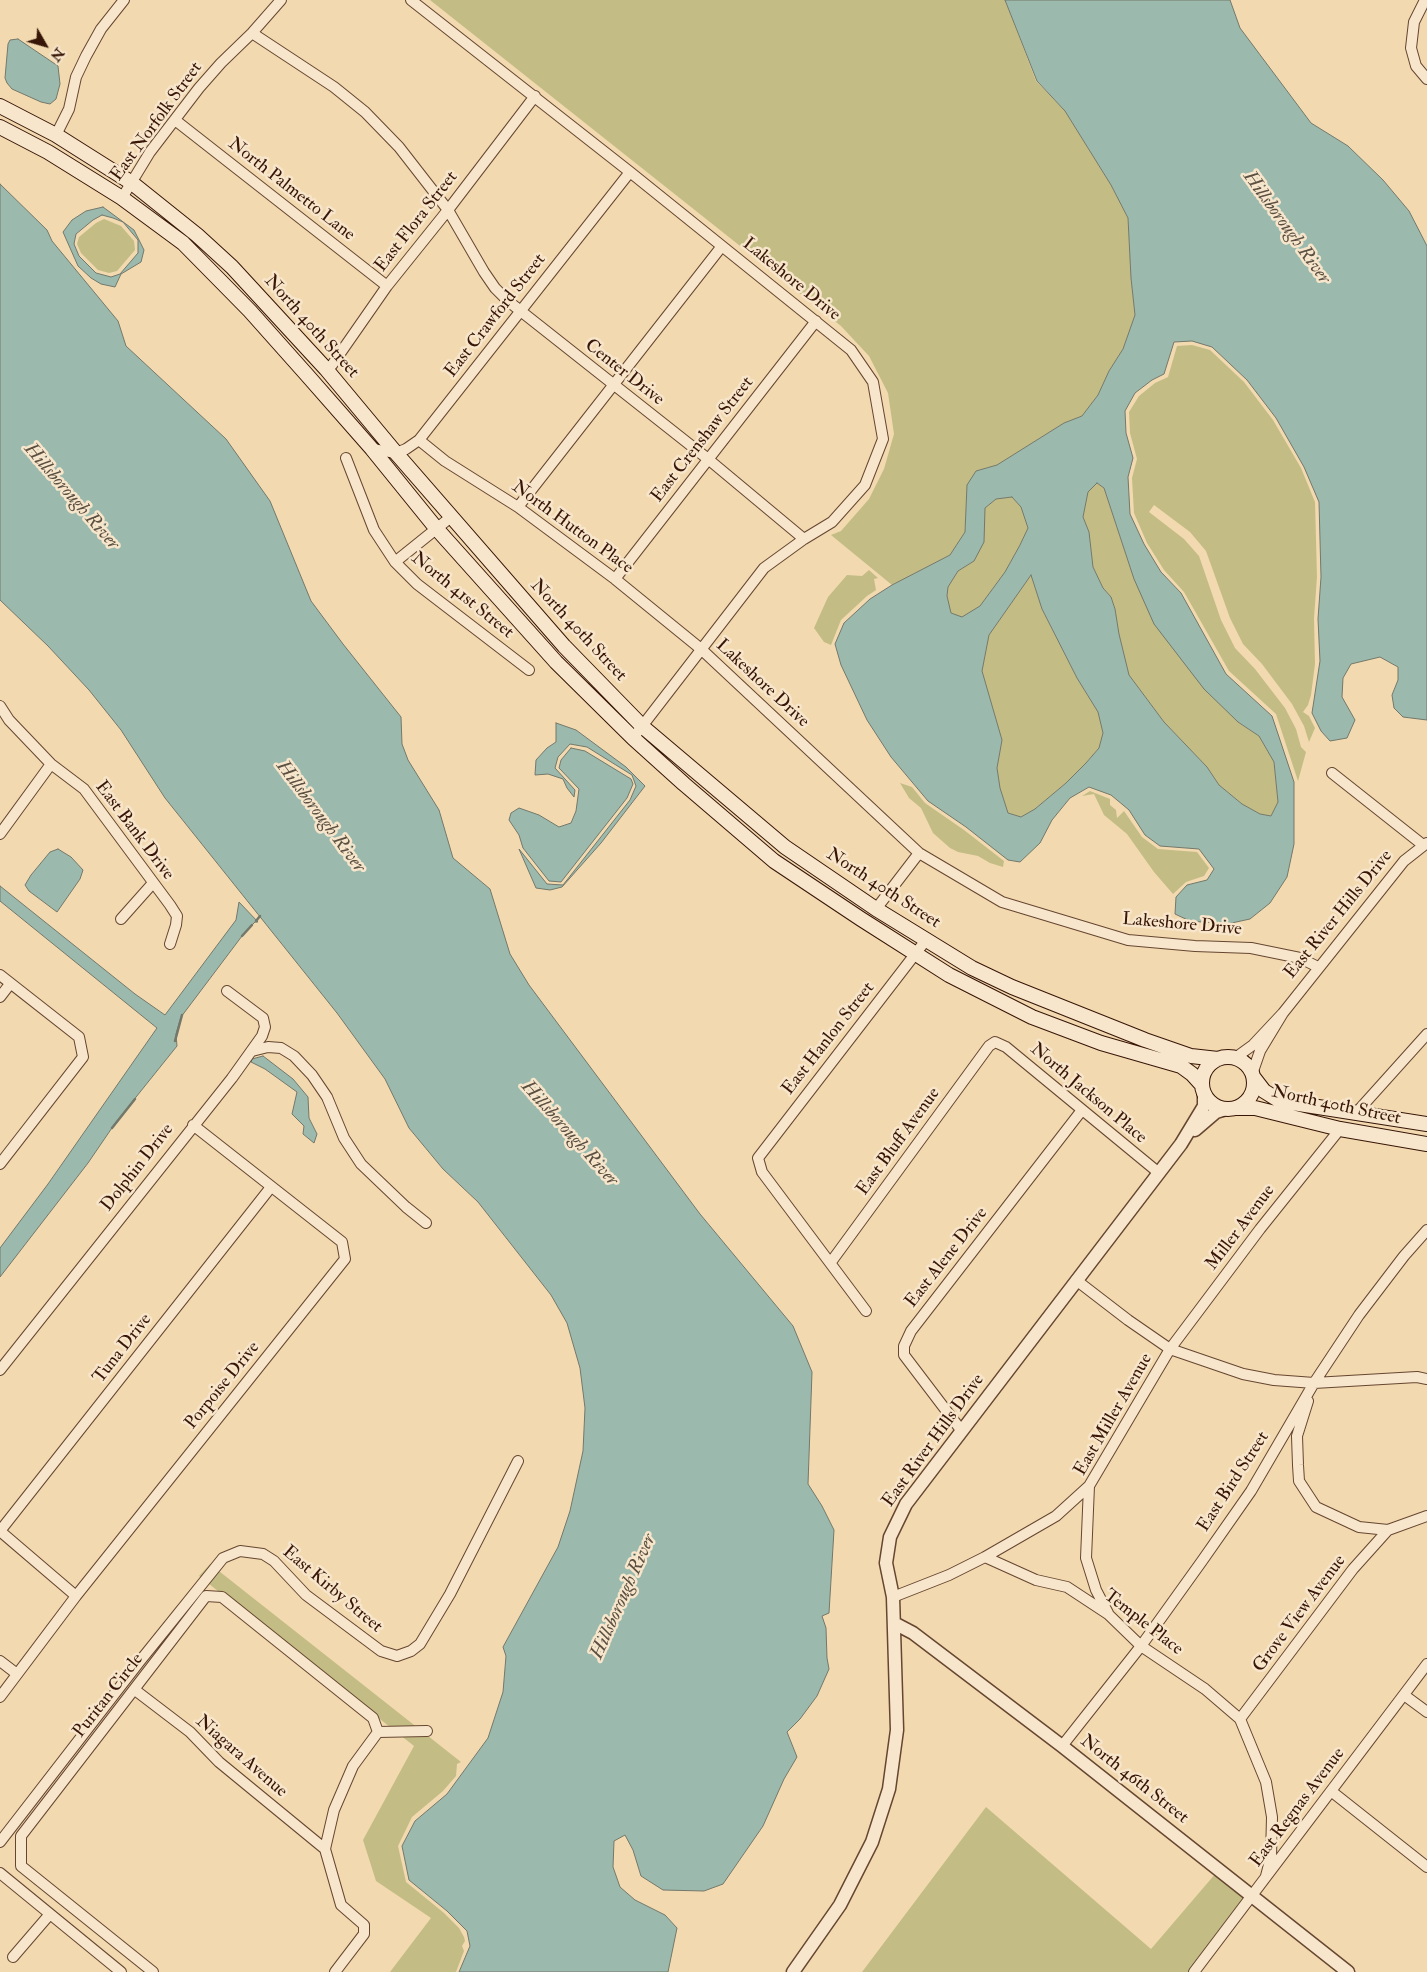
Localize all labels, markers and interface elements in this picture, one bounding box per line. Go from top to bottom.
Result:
north arrow [20,20,70,70]
text: N [47,44,68,65]
street label: East Norfolk Street [107,58,207,186]
street label: North Palmetto Lane [223,134,359,246]
street label: East Flora Street [371,167,463,277]
water label: Hillsborough River [1237,167,1335,289]
street label: Lakeshore Drive [738,234,844,326]
street label: East Crawford Street [441,250,551,382]
street label: North 40th Street [259,271,363,383]
street label: Center Drive [580,335,668,411]
street label: East Crenshaw Street [647,373,759,507]
water label: Hillsborough River [18,439,124,555]
street label: North Hutton Place [507,477,637,579]
street label: North 41st Street [406,548,518,644]
street label: North 40th Street [525,576,631,686]
street label: Lakeshore Drive [711,635,813,733]
water label: Hillsborough River [271,757,369,877]
street label: East Bank Drive [90,777,178,885]
street label: North 40th Street [822,844,944,934]
street label: East River Hills Drive [1280,846,1398,984]
street label: Lakeshore Drive [1121,909,1243,941]
street label: East Hanlon Street [778,978,880,1100]
street label: North Jackson Place [1025,1039,1151,1149]
water label: Hillsborough River [516,1076,622,1192]
street label: North 40th Street [1269,1082,1403,1130]
street label: East Bluff Avenue [853,1084,945,1200]
street label: Dolphin Drive [97,1120,179,1216]
street label: Miller Avenue [1202,1181,1280,1275]
street label: East Alene Drive [901,1203,993,1313]
street label: Tuna Drive [89,1310,157,1388]
street label: Porpoise Drive [181,1338,265,1434]
street label: East Miller Avenue [1070,1350,1158,1480]
street label: East River Hills Drive [878,1370,990,1512]
street label: East Bird Street [1194,1428,1274,1536]
water label: Hillsborough River [586,1531,662,1663]
street label: East Kirby Street [278,1542,386,1638]
street label: Grove View Avenue [1249,1551,1351,1677]
street label: Temple Place [1099,1585,1187,1661]
street label: Puritan Circle [69,1649,149,1743]
street label: Niagara Avenue [191,1711,291,1803]
street label: North 46th Street [1076,1731,1192,1829]
street label: East Regnas Avenue [1246,1744,1350,1872]

